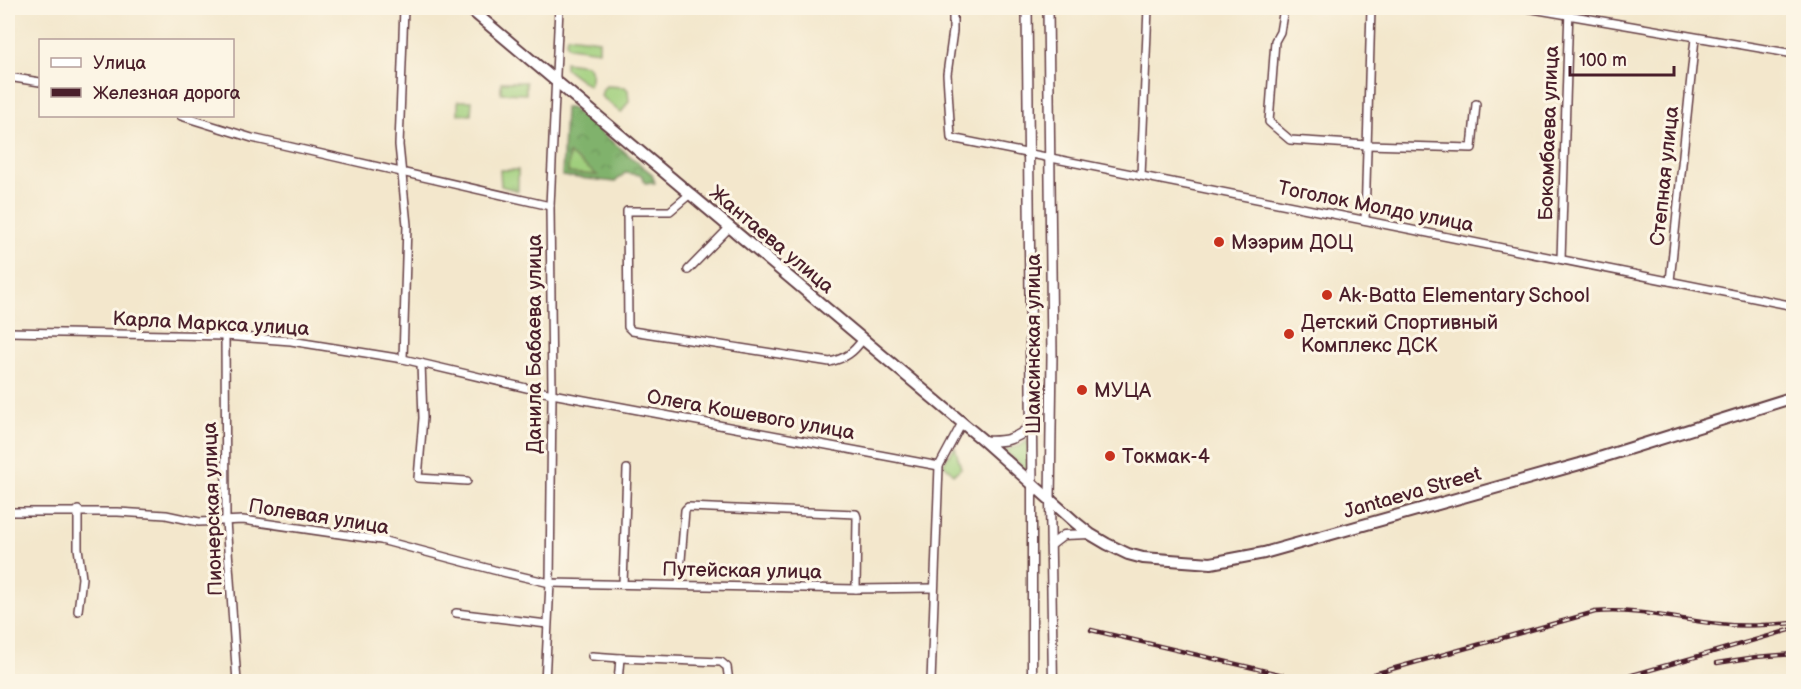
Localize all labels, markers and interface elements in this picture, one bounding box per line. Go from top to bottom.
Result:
legend [39,39,234,117]
scale bar [1570,39,1674,77]
street label: Бокомбаева улица [1534,45,1564,221]
text: 100 m [1579,50,1627,71]
text: Улица [93,53,147,74]
text: Железная дорога [93,83,241,104]
street label: Степная улица [1646,105,1684,247]
street label: Тоголок Молдо улица [1276,176,1476,238]
street label: Жантаева улица [704,181,839,299]
place label: Мээрим ДОЦ [1231,231,1354,255]
street label: Данила Бабаева улица [523,234,547,454]
marker: Мээрим ДОЦ [1212,235,1226,249]
street label: Шамсинская улица [1022,254,1046,434]
place label: Ak-Batta Elementary School [1339,284,1590,308]
marker: Ak-Batta Elementary School [1320,288,1334,302]
street label: Карла Маркса улица [112,307,310,341]
place label: Детский Спортивный Комплекс ДСК [1301,311,1498,358]
marker: Детский Спортивный Комплекс ДСК [1282,327,1296,341]
place label: МУЦА [1094,379,1152,403]
marker: МУЦА [1075,383,1089,397]
street label: Олега Кошевого улица [645,385,857,445]
street label: Пионерская улица [198,421,228,596]
place label: Токмак-4 [1122,445,1210,469]
marker: Токмак-4 [1103,449,1117,463]
street label: Jantaeva Street [1341,462,1484,524]
street label: Полевая улица [247,494,391,540]
street label: Путейская улица [662,558,822,584]

